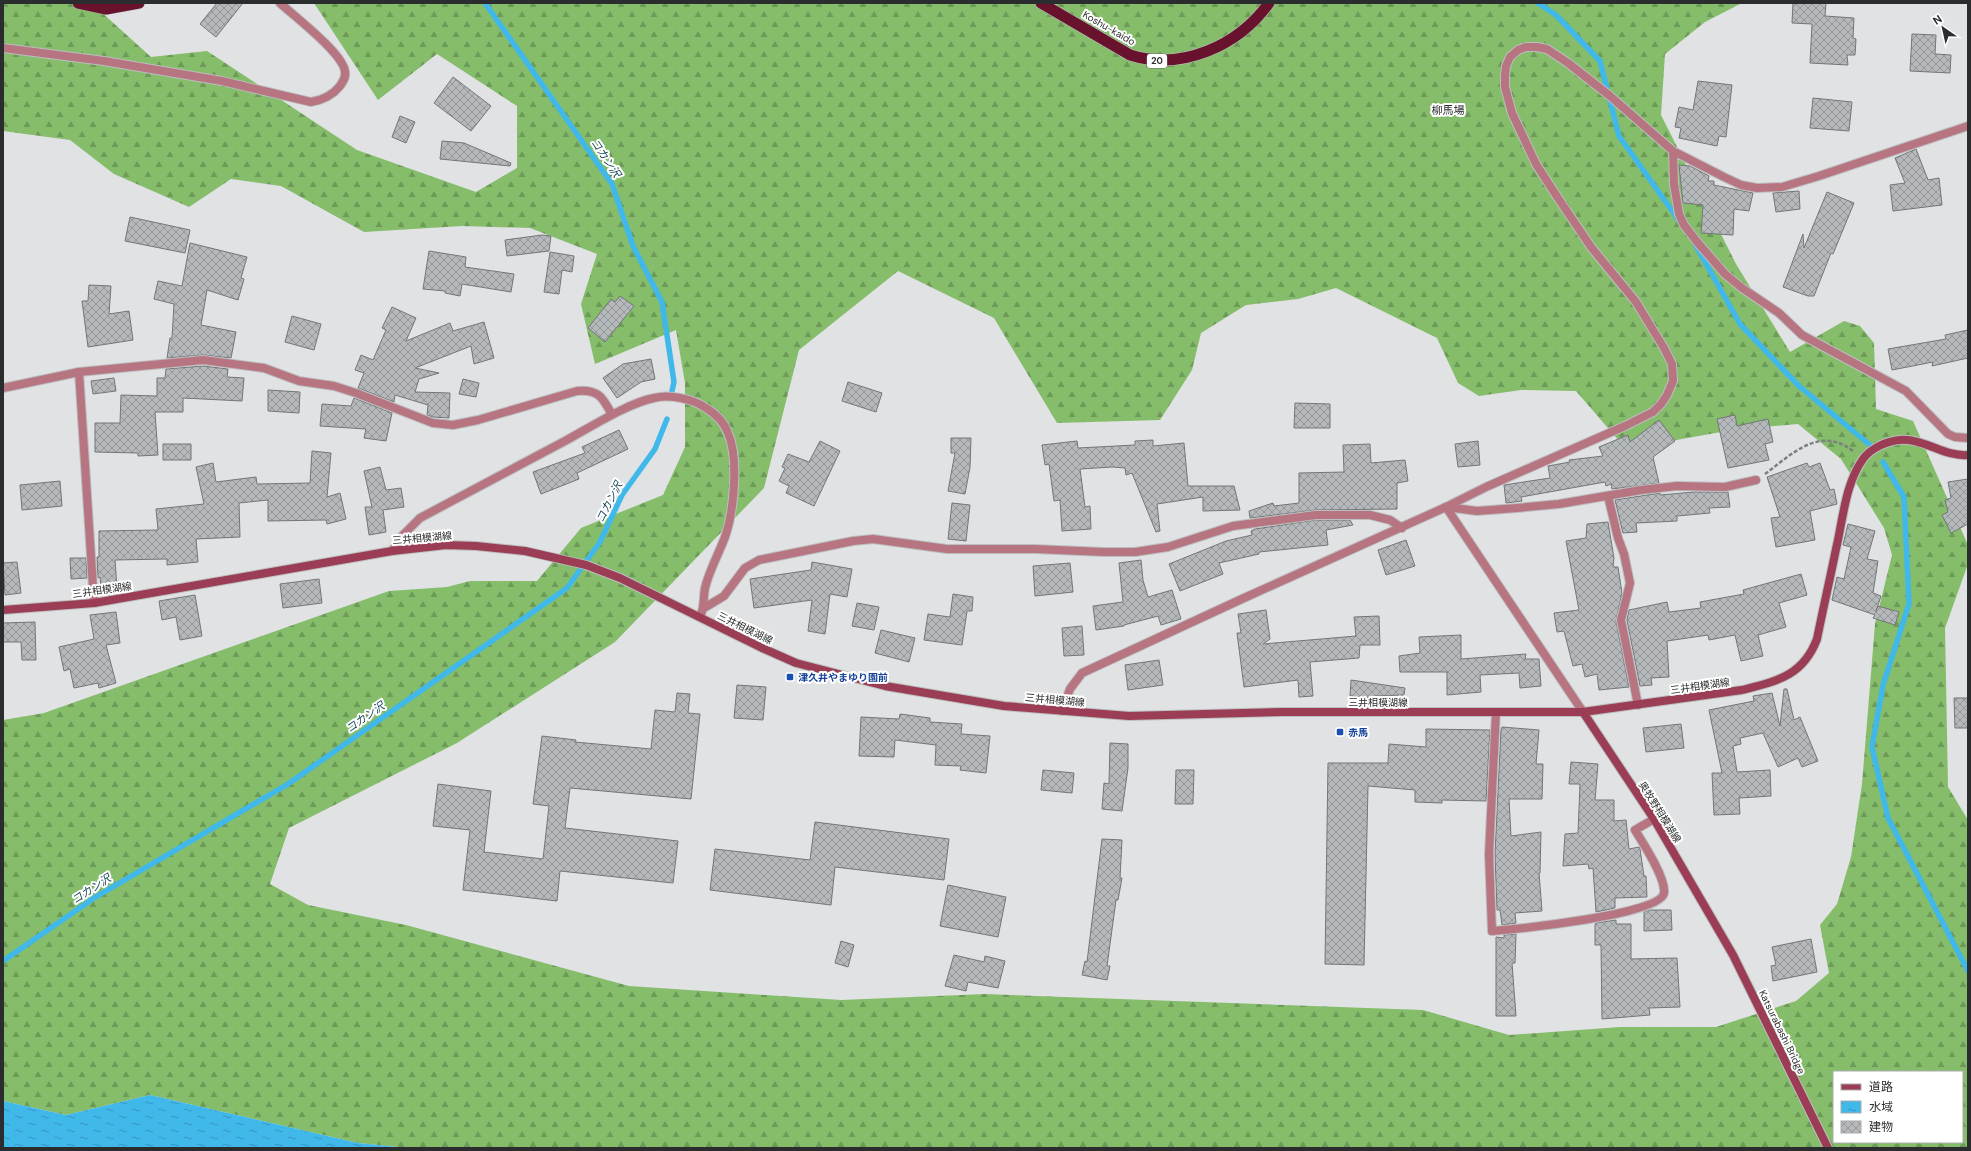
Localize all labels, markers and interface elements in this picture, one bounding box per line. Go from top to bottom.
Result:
street label: Koshu-kaido [1080,8,1138,48]
north arrow [1923,8,1963,48]
text: N [1930,12,1945,28]
road number: 20 [1147,54,1167,68]
district label: 柳馬場 [1432,103,1465,117]
water label: コカン沢 [588,136,625,182]
water label: コカン沢 [593,477,626,525]
street label: 三井相模湖線 [392,529,452,547]
street label: 三井相模湖線 [71,579,133,601]
street label: 三井相模湖線 [715,609,775,647]
place label: 津久井やまゆり園前 [798,671,888,684]
marker: 津久井やまゆり園前 [785,672,795,682]
street label: 三井相模湖線 [1669,675,1731,697]
street label: 三井相模湖線 [1025,691,1085,709]
street label: 三井相模湖線 [1348,696,1408,709]
water label: コカン沢 [343,698,389,735]
place label: 赤馬 [1348,726,1368,739]
marker: 赤馬 [1335,727,1345,737]
street label: 奥牧野相模湖線 [1636,779,1684,845]
water label: コカン沢 [69,870,115,907]
street label: Katsurabashi Bridge [1756,988,1808,1076]
legend [1833,1071,1963,1143]
text: 道路 [1869,1079,1893,1095]
text: 水域 [1869,1099,1893,1115]
text: 建物 [1869,1119,1893,1135]

